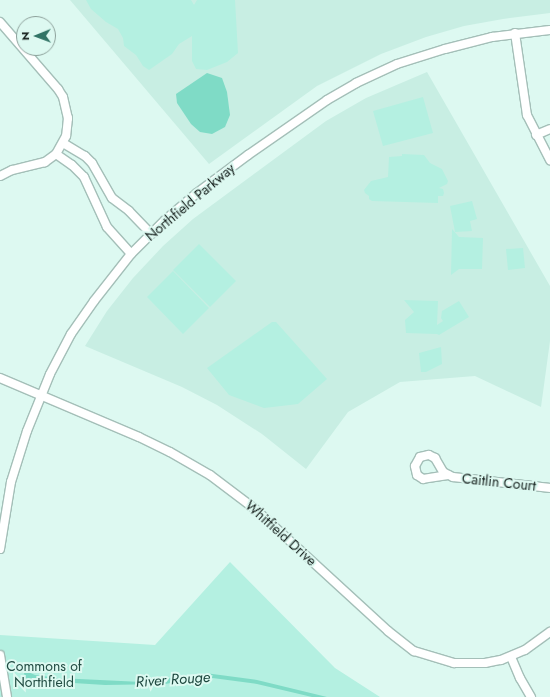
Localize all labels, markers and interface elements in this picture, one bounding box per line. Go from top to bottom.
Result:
north arrow [16,16,56,56]
text: N [17,32,33,41]
street label: Northfield Parkway [142,160,238,244]
street label: Caitlin Court [461,470,537,494]
street label: Whitfield Drive [242,497,320,569]
park label: Commons of Northfield [6,658,82,690]
water label: River Rouge [135,668,211,692]

